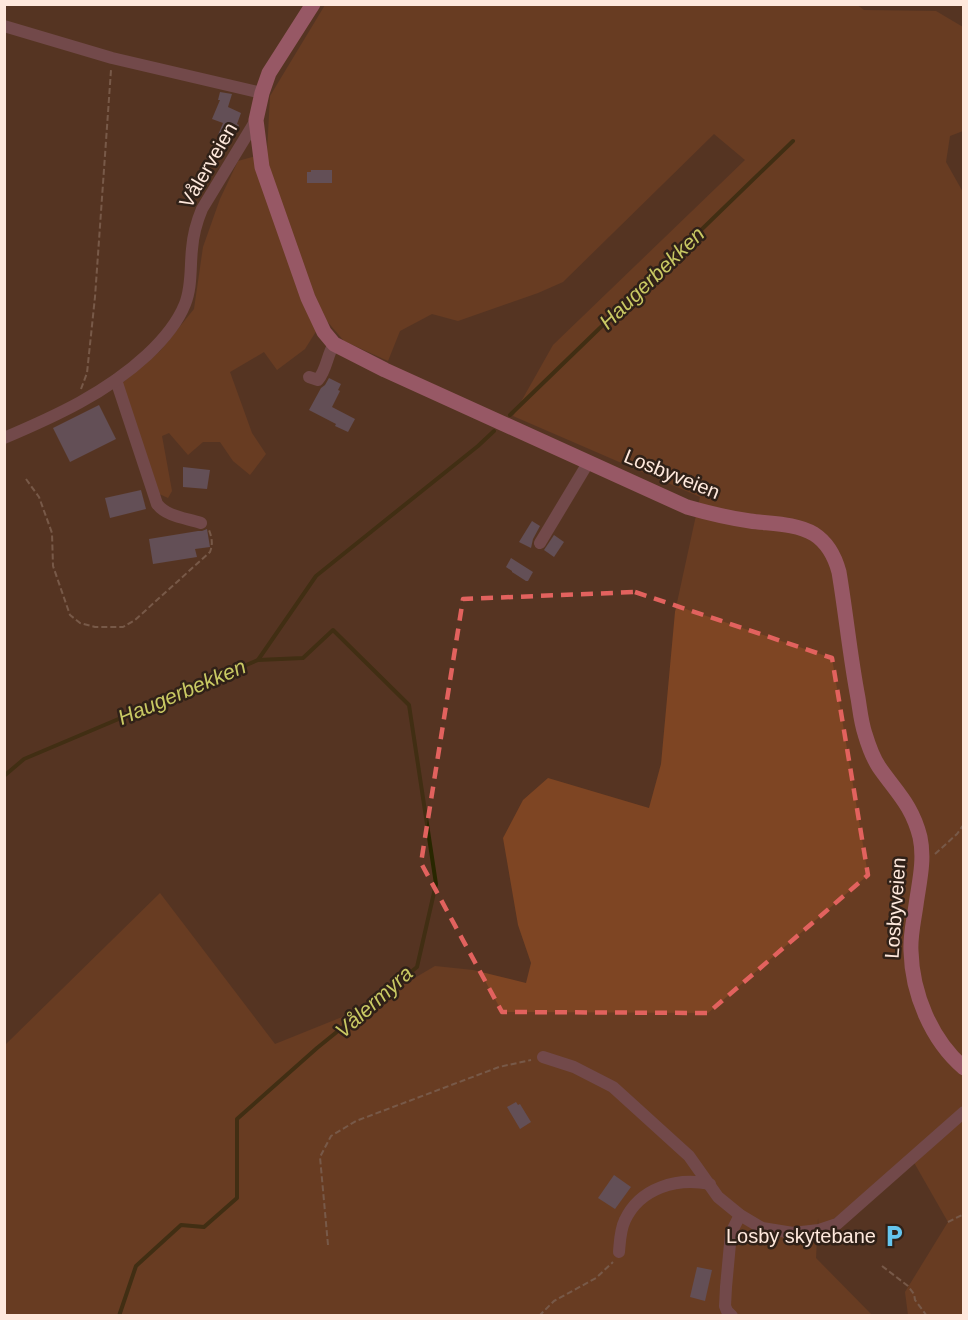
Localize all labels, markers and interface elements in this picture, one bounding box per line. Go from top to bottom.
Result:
street label: Vålerveien [175,119,241,211]
water label: Haugerbekken [595,222,709,333]
street label: Losbyveien [621,445,723,503]
water label: Haugerbekken [114,654,249,729]
street label: Losbyveien [880,857,910,959]
water label: Vålermyra [330,961,417,1042]
parking icon: Losby skytebane [881,1223,907,1249]
place label: Losby skytebane [726,1225,876,1247]

